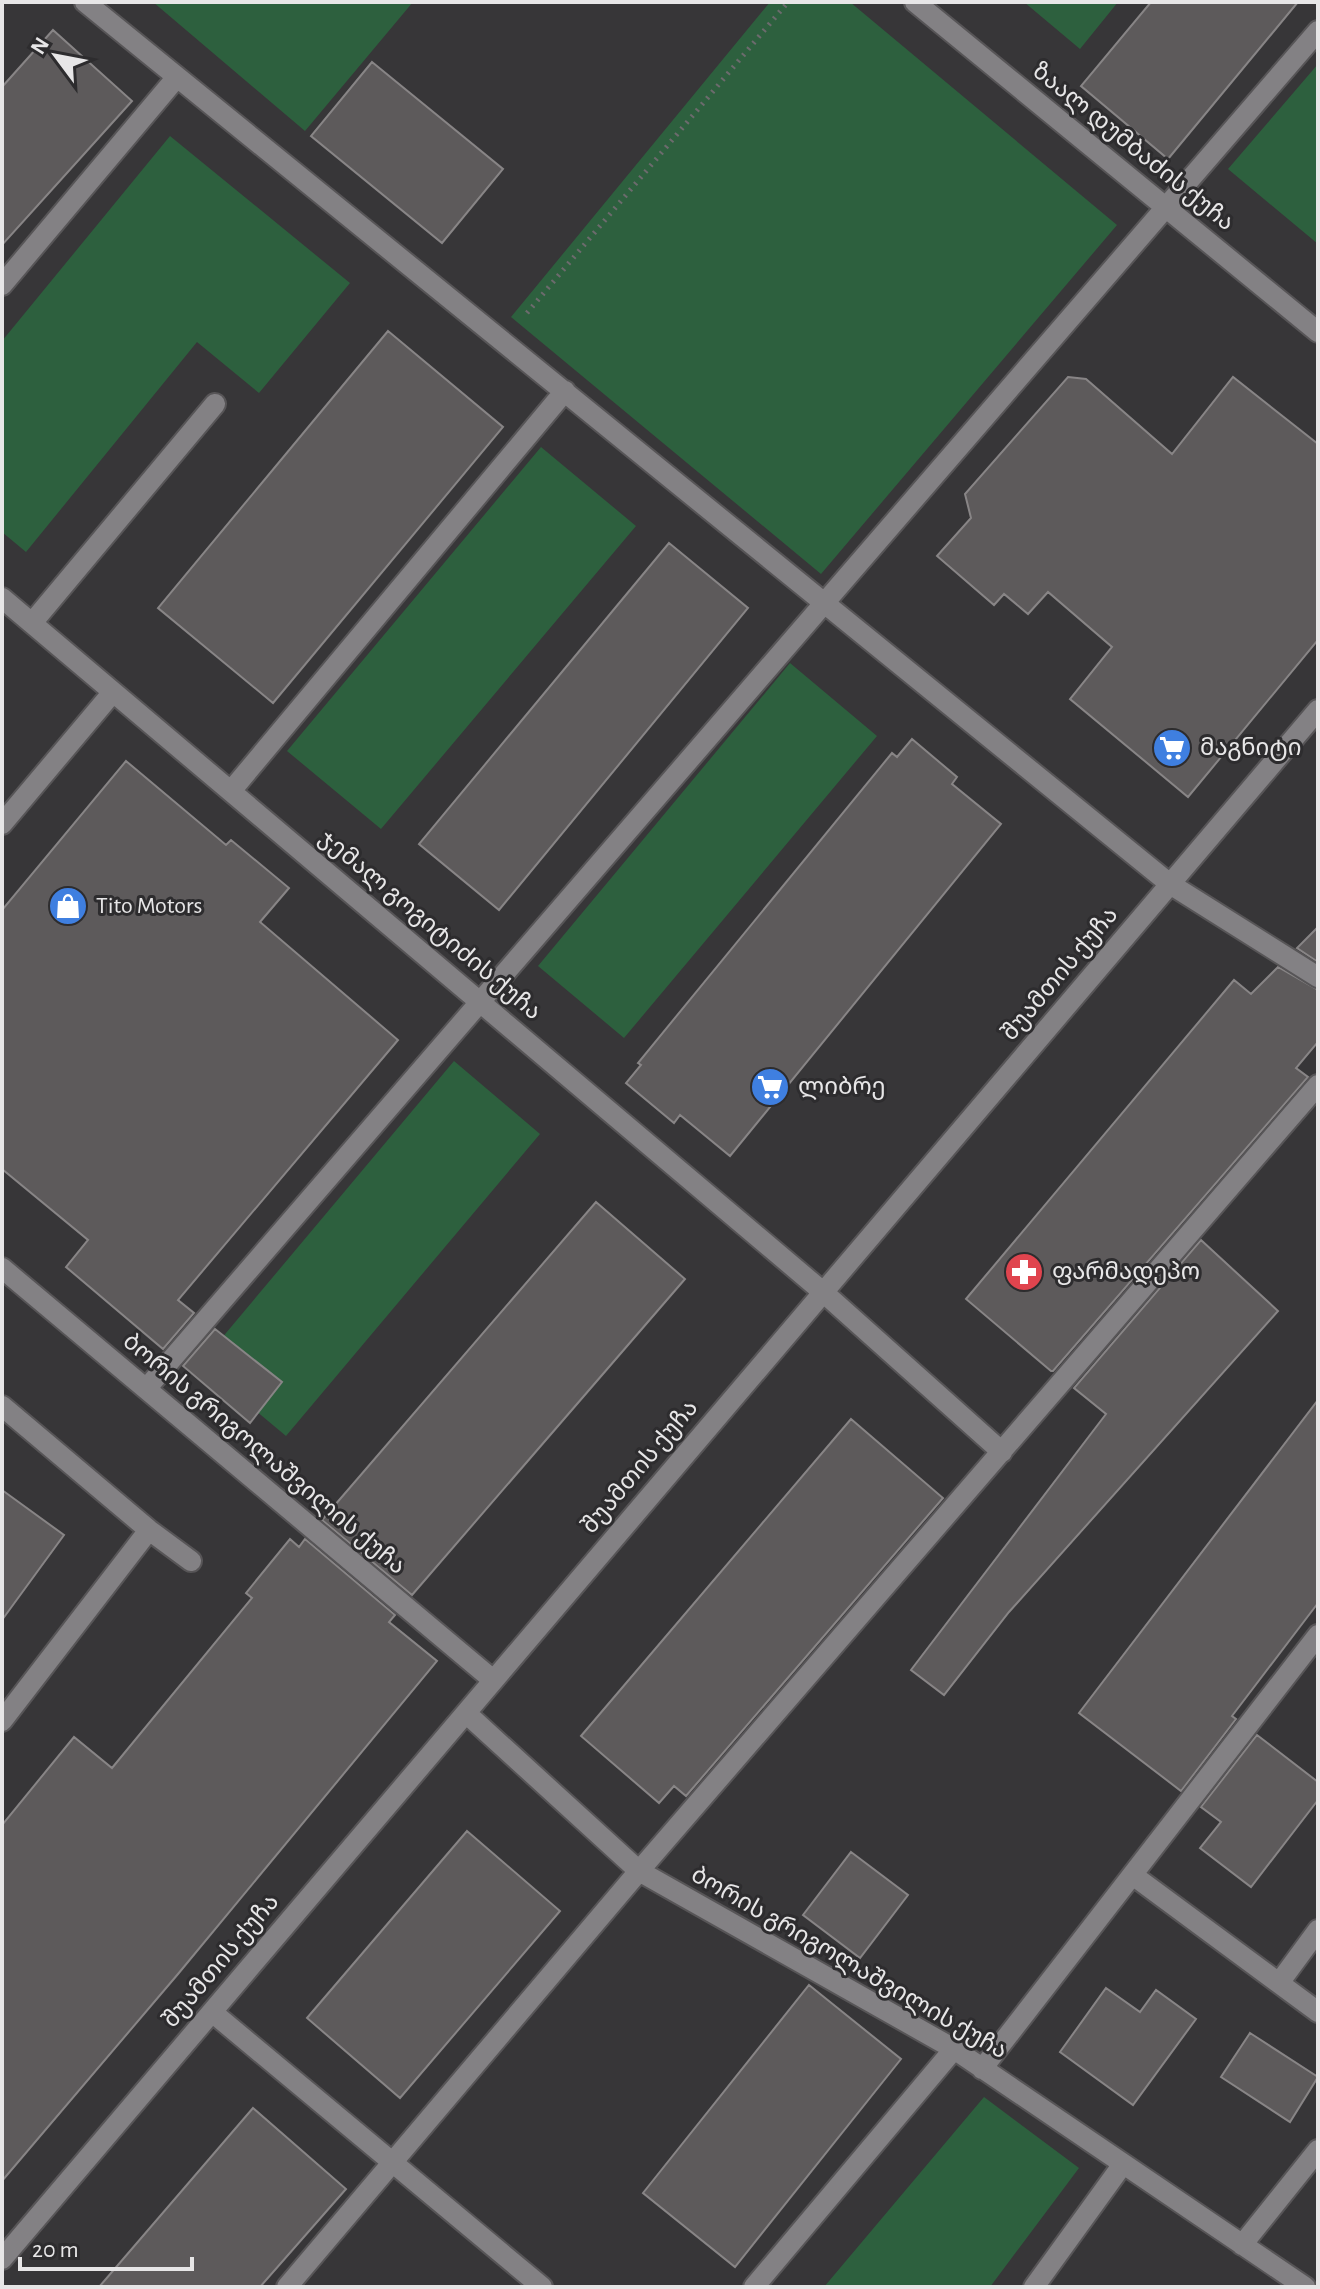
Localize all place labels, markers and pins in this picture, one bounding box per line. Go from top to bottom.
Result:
supermarket icon: მაგნიტი [1151,727,1193,769]
place label: მაგნიტი [1200,736,1302,761]
shop icon: Tito Motors [47,885,89,927]
place label: Tito Motors [96,894,202,918]
supermarket icon: ლიბრე [749,1066,791,1108]
place label: ლიბრე [798,1075,886,1100]
pharmacy icon: ფარმადეპო [1003,1251,1045,1293]
place label: ფარმადეპო [1052,1260,1200,1285]

